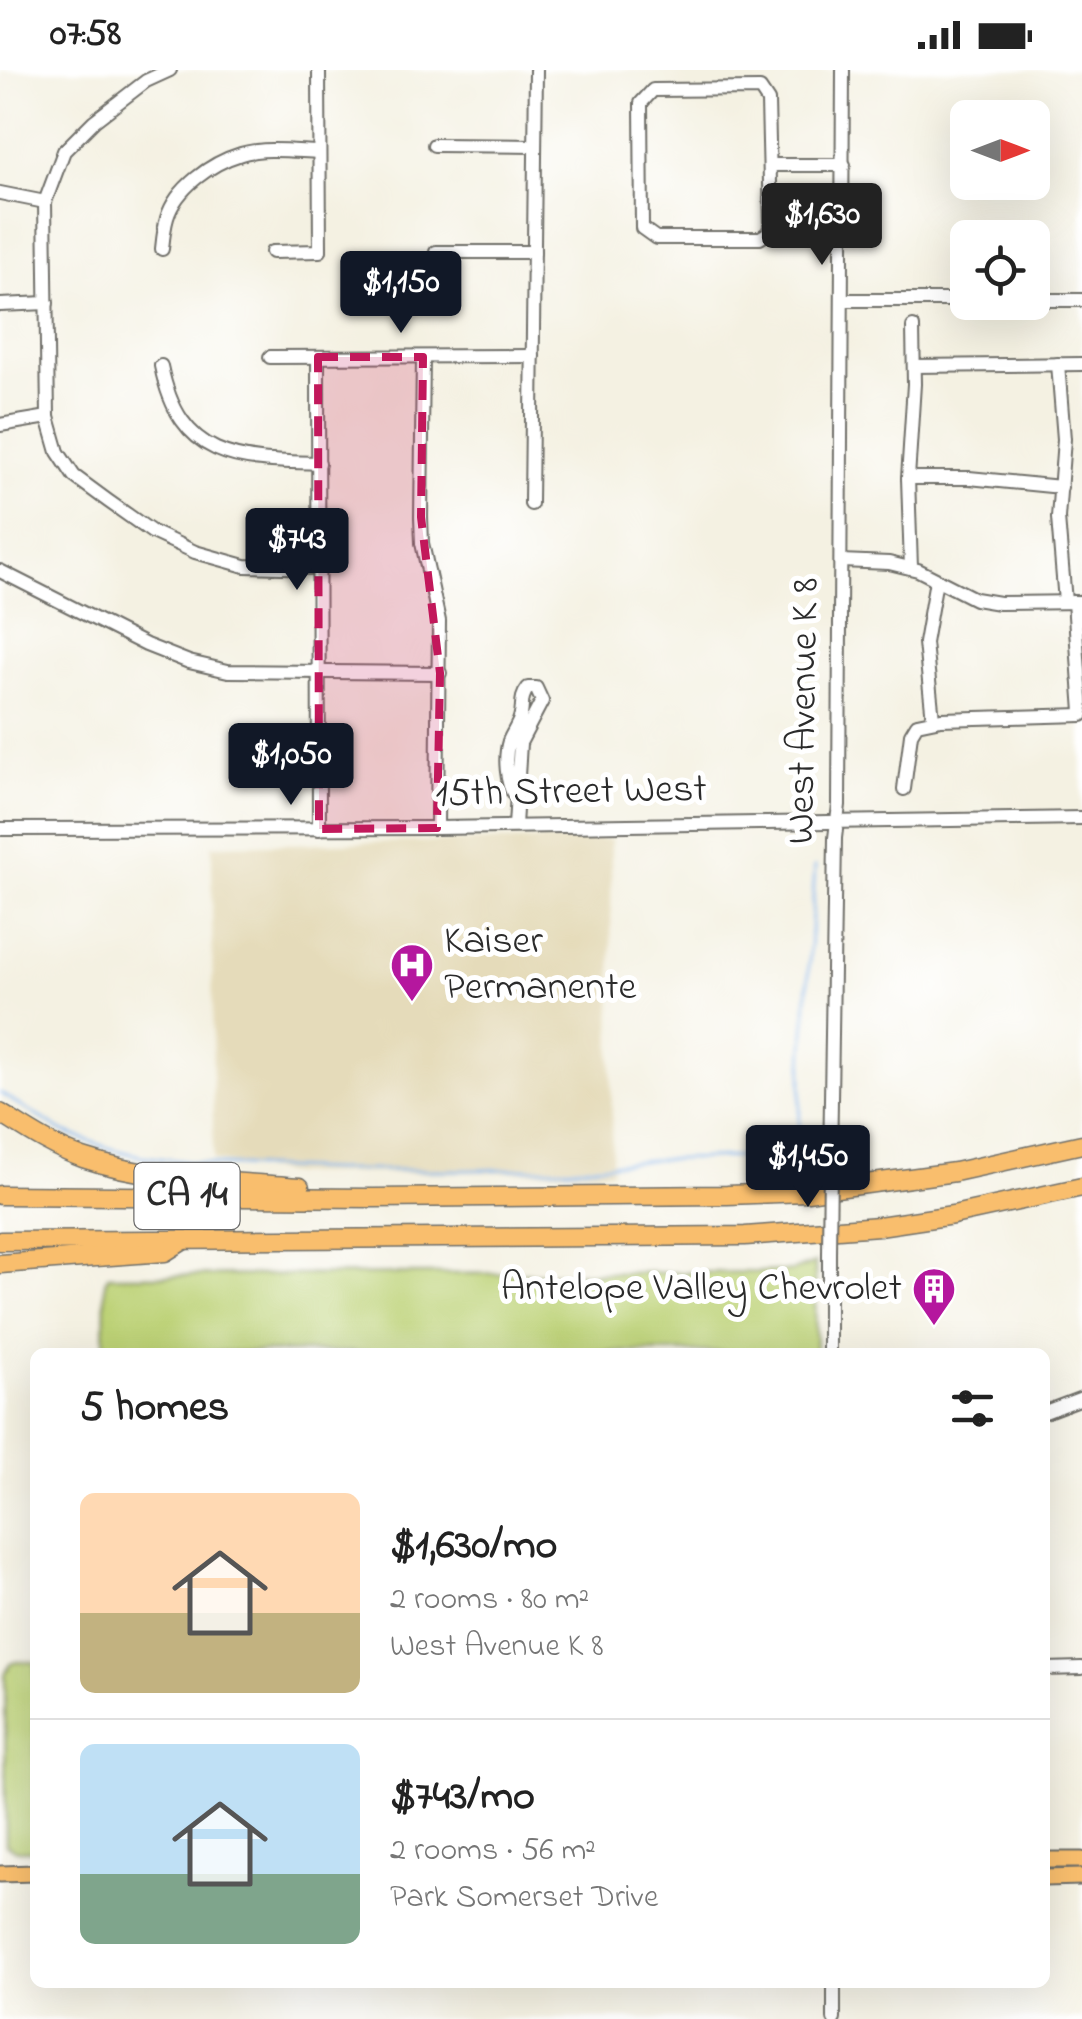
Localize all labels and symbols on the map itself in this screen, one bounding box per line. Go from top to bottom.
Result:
north arrow [950,100,1050,200]
pin: $1,630 [741,183,903,268]
pin: $1,150 [320,251,482,336]
pin: $743 [238,508,356,593]
street label: West Avenue K 8 [773,577,837,845]
pin: $1,050 [210,723,372,808]
street label: 15th Street West [435,761,707,825]
place label: Kaiser Permanente [444,913,637,1018]
hospital icon: Kaiser Permanente [389,942,435,1003]
pin: $1,450 [727,1125,889,1210]
road number: CA 14 [134,1163,240,1229]
place label: Antelope Valley Chevrolet [501,1260,902,1319]
building icon: Antelope Valley Chevrolet [911,1266,957,1327]

